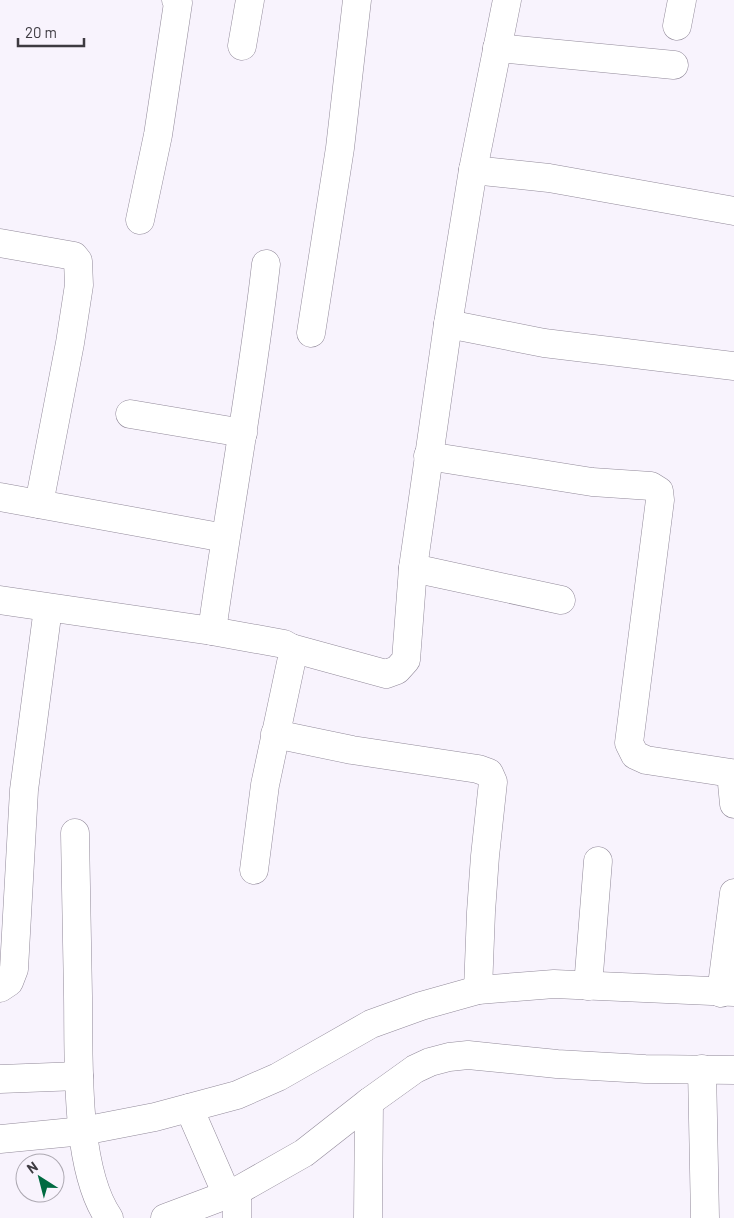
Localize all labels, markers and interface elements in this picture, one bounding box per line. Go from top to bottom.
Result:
scale bar [18,15,84,47]
text: 20 m [25,23,57,41]
north arrow [15,1153,65,1203]
text: N [23,1157,41,1177]

